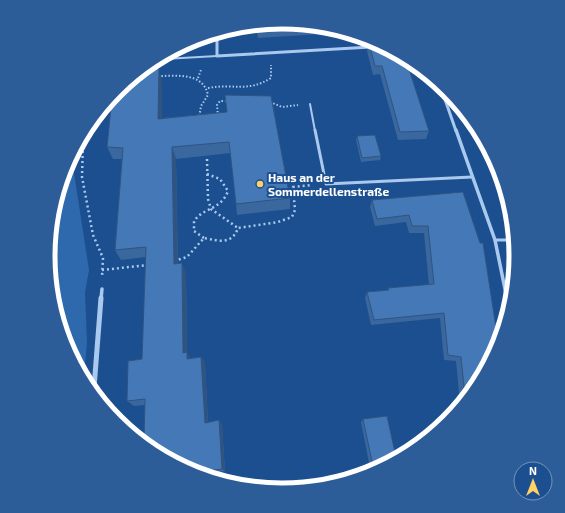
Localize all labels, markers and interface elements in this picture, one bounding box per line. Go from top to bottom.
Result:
place label: Haus an der Sommerdellenstraße [268,170,390,198]
marker: Haus an der Sommerdellenstraße [255,179,265,189]
north arrow [513,461,553,501]
text: N [529,464,537,477]

